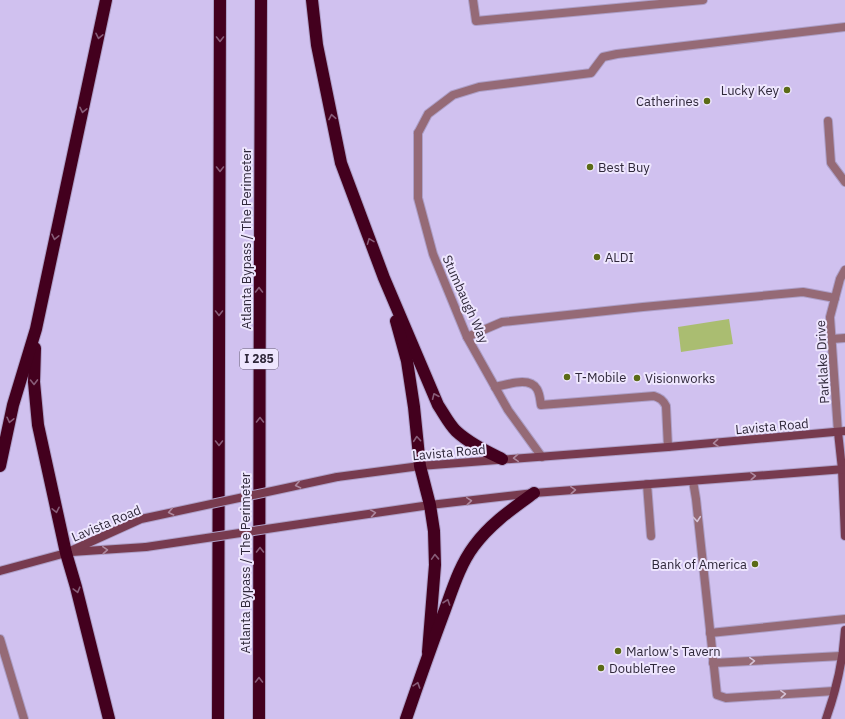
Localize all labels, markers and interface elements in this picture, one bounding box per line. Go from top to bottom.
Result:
one-way arrow [95,33,103,39]
one-way arrow [216,36,224,42]
place label: Lucky Key [721,82,779,99]
marker: Lucky Key [782,85,792,95]
place label: Catherines [636,93,699,110]
marker: Catherines [702,96,712,106]
one-way arrow [79,107,87,114]
one-way arrow [328,114,336,121]
street label: Atlanta Bypass / The Perimeter [238,148,255,330]
place label: Best Buy [598,159,650,176]
marker: Best Buy [585,162,595,172]
one-way arrow [216,166,224,172]
one-way arrow [52,234,60,241]
one-way arrow [367,238,375,245]
place label: ALDI [605,249,634,266]
street label: Stumbaugh Way [438,252,493,346]
marker: ALDI [592,252,602,262]
one-way arrow [255,287,263,293]
one-way arrow [215,310,223,316]
street label: Parklake Drive [812,320,833,404]
road number: I 285 [240,349,278,369]
place label: T-Mobile [575,369,626,386]
place label: Visionworks [645,370,715,387]
marker: T-Mobile [562,372,572,382]
marker: Visionworks [632,373,642,383]
one-way arrow [30,379,38,385]
one-way arrow [431,393,439,400]
street label: Lavista Road [735,415,809,438]
one-way arrow [7,417,15,424]
one-way arrow [256,417,264,423]
one-way arrow [413,436,422,442]
one-way arrow [713,438,719,447]
one-way arrow [215,440,223,446]
street label: Lavista Road [412,441,486,464]
one-way arrow [513,454,519,463]
street label: Atlanta Bypass / The Perimeter [237,472,254,654]
one-way arrow [750,472,756,481]
one-way arrow [295,481,302,489]
one-way arrow [569,486,576,495]
one-way arrow [466,496,472,505]
street label: Lavista Road [69,501,143,546]
one-way arrow [52,506,60,513]
one-way arrow [168,508,174,516]
one-way arrow [370,509,376,518]
one-way arrow [693,516,702,522]
one-way arrow [102,546,108,555]
one-way arrow [256,547,264,553]
one-way arrow [431,554,439,560]
place label: Bank of America [651,556,747,573]
marker: Bank of America [750,559,760,569]
one-way arrow [72,586,81,593]
one-way arrow [442,599,451,606]
place label: Marlow's Tavern [626,643,721,660]
marker: Marlow's Tavern [613,646,623,656]
one-way arrow [749,657,755,666]
place label: DoubleTree [609,660,676,677]
marker: DoubleTree [596,663,606,673]
one-way arrow [255,677,263,683]
one-way arrow [412,682,421,689]
one-way arrow [780,690,786,699]

